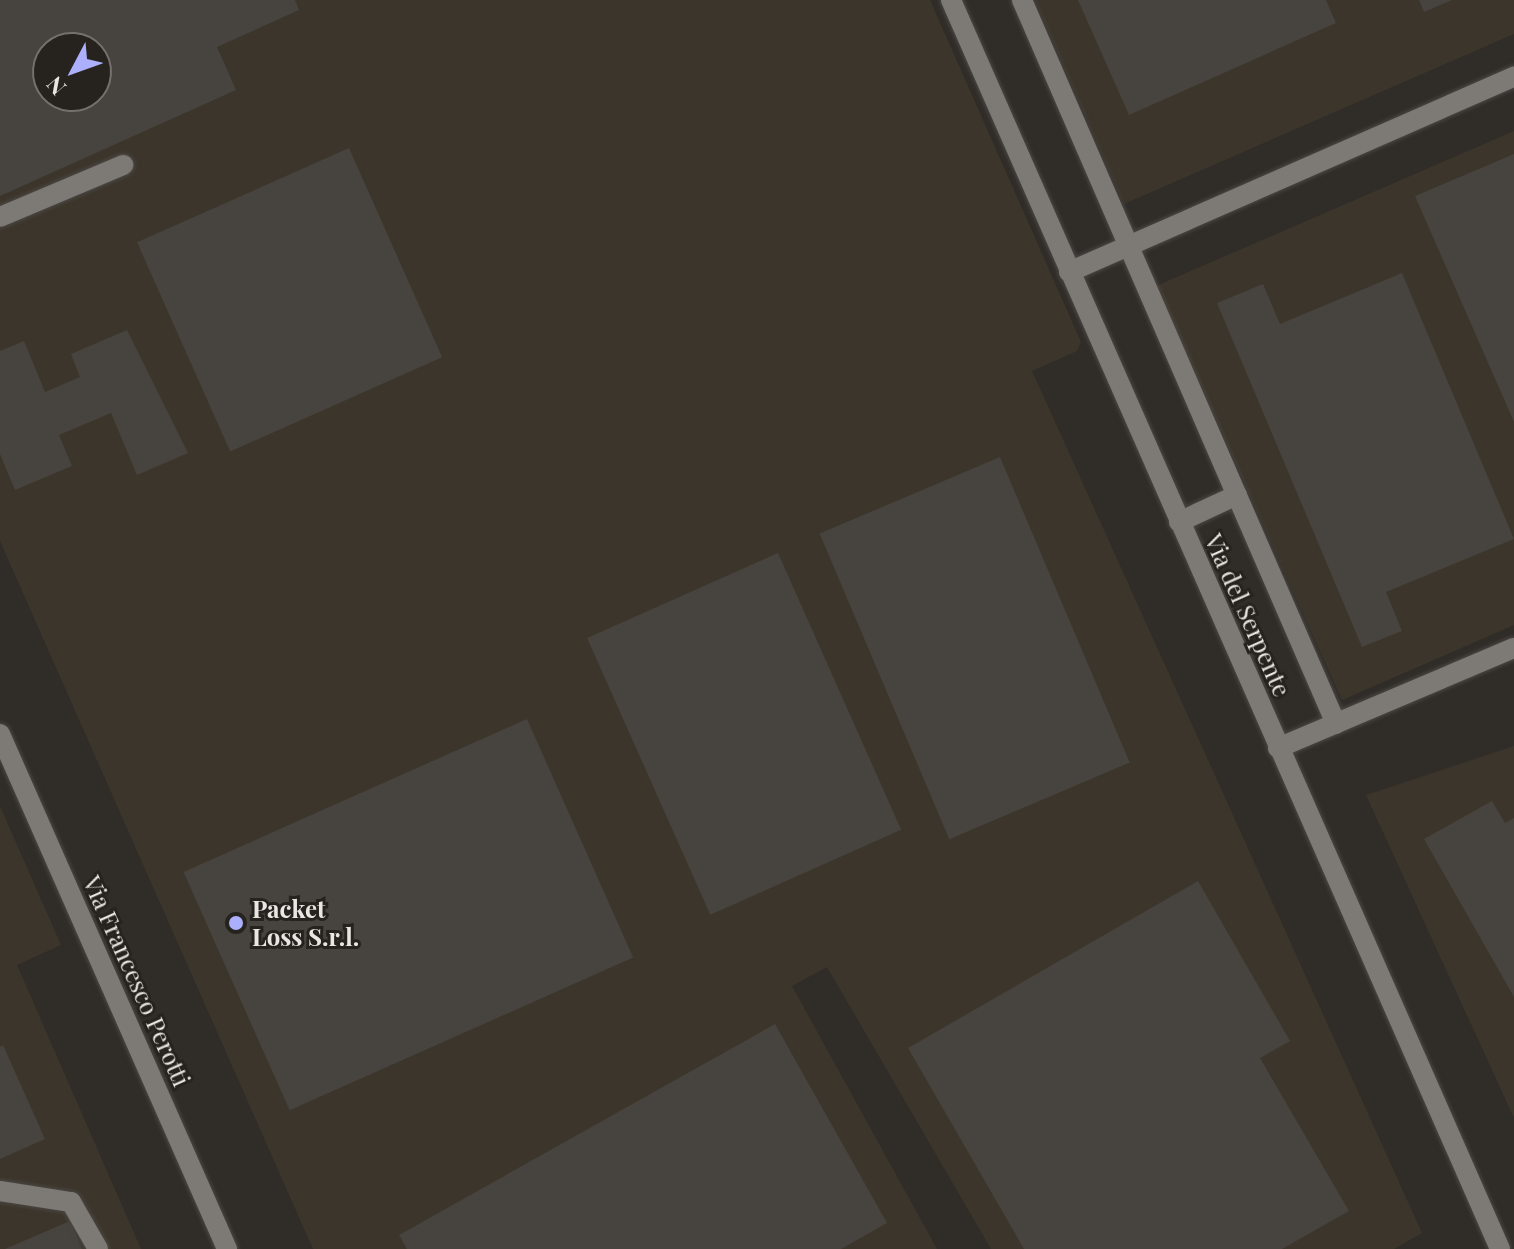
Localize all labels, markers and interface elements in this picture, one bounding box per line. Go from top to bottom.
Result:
north arrow [32,32,112,112]
text: N [39,71,72,102]
street label: Via del Serpente [1199,529,1297,701]
street label: Via Francesco Perotti [78,871,196,1091]
place label: Packet Loss S.r.l. [252,895,359,951]
marker: Packet Loss S.r.l. [227,914,245,932]

